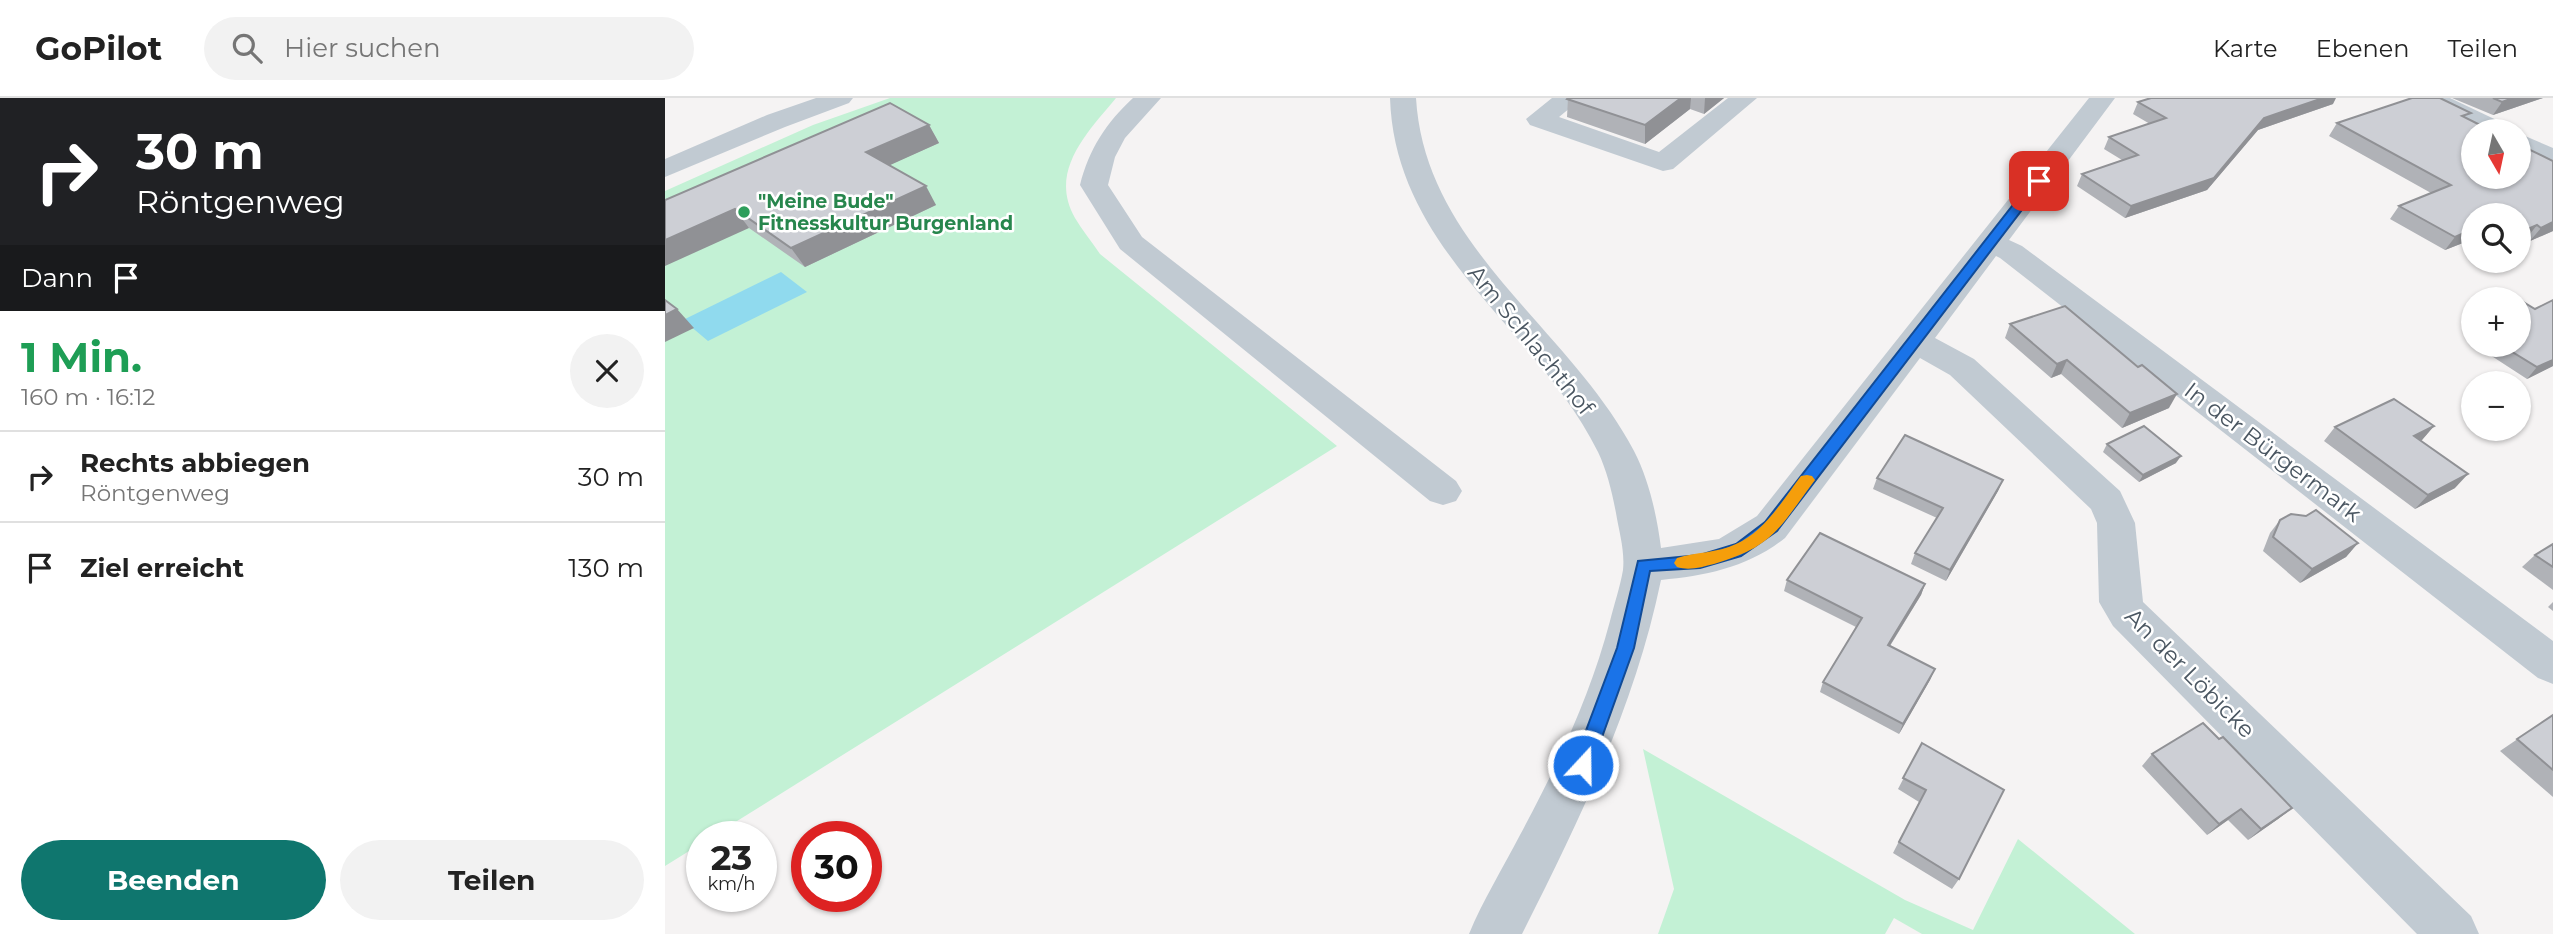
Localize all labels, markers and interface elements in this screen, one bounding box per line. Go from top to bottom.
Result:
search box [204,17,694,80]
text: GoPilot [35,28,162,68]
icon: search [228,29,266,67]
text: Hier suchen [284,32,441,64]
text: Karte [2213,34,2278,63]
text: Ebenen [2316,34,2409,63]
text: Teilen [2447,34,2518,63]
north arrow [2461,119,2531,189]
map controls [2461,119,2531,441]
text: 30 m [136,122,264,181]
icon: right [21,126,112,217]
pin [2009,151,2069,211]
icon: arrive [2020,162,2058,200]
text: Röntgenweg [136,182,345,221]
place label: "Meine Bude" Fitnesskultur Burgenland [758,190,1013,235]
button: search [2461,203,2531,273]
marker: "Meine Bude" Fitnesskultur Burgenland [736,204,752,220]
icon: arrive [107,259,145,297]
street label: Am Schlachthof [1462,259,1601,421]
text: Dann [21,262,93,294]
button: + [2461,287,2531,357]
text: 1 Min. [21,331,142,383]
button: close [570,334,644,408]
button: − [2461,371,2531,441]
street label: In der Bürgermark [2179,376,2367,528]
text: 160 m · 16:12 [21,383,155,411]
text: Rechts abbiegen [80,447,310,479]
icon: right [21,458,59,496]
text: 30 m [578,461,644,493]
text: Röntgenweg [80,479,230,507]
icon: arrive [21,549,59,587]
text: Ziel erreicht [80,552,244,584]
text: 130 m [568,552,644,584]
street label: An der Löbicke [2119,602,2261,744]
position arrow [1546,728,1620,802]
speed limit sign: 30 [791,821,882,912]
text: 23 [711,836,752,879]
button: Beenden [21,840,326,920]
button: Teilen [340,840,644,920]
text: km/h [707,873,756,895]

